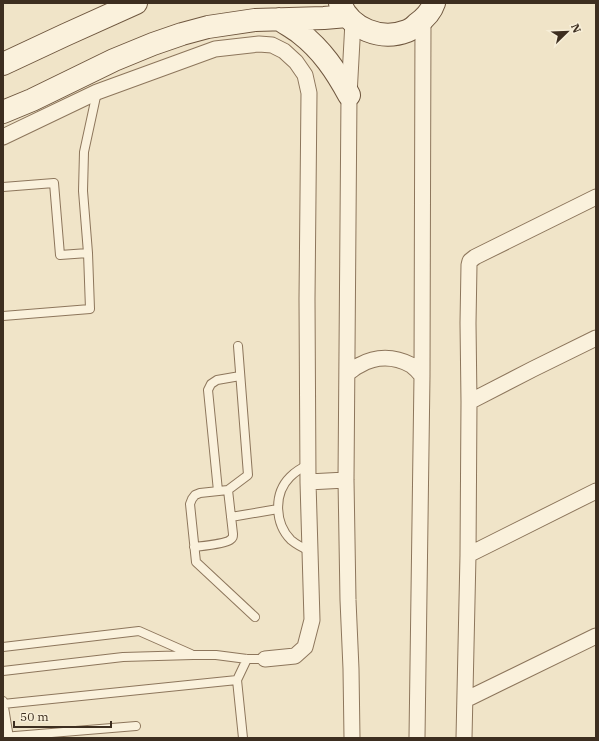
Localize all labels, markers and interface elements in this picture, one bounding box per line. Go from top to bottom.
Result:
north arrow [547,12,587,52]
text: N [568,21,584,35]
scale bar [14,703,111,729]
text: 50 m [20,709,49,724]

